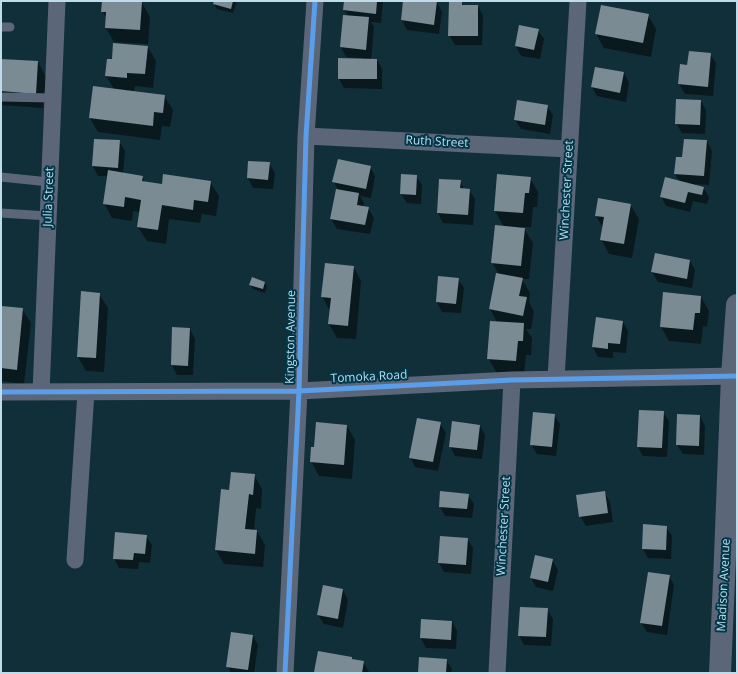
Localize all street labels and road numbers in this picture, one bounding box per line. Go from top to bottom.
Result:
street label: Ruth Street [405,133,469,151]
street label: Winchester Street [557,140,577,240]
street label: Julia Street [41,167,57,227]
street label: Kingston Avenue [283,290,299,384]
street label: Tomoka Road [330,368,408,386]
street label: Winchester Street [494,476,514,576]
street label: Madison Avenue [714,538,734,632]

